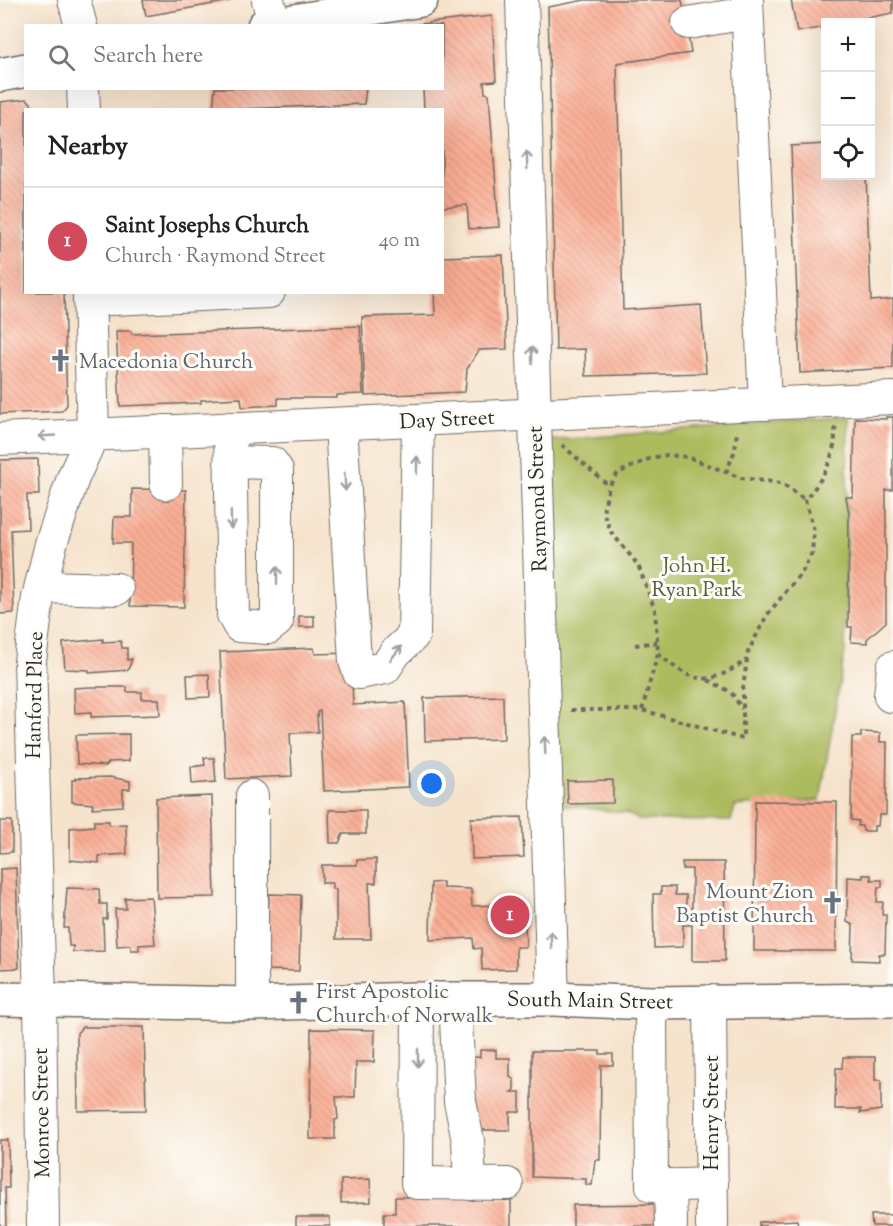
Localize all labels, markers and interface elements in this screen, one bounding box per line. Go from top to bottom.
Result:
map controls [821,18,875,180]
button: + [821,18,875,72]
search box [24,24,444,90]
icon: search [45,41,78,74]
text: Search here [93,41,203,73]
button: − [821,72,875,126]
button: locate [821,126,875,180]
text: Nearby [48,129,128,166]
one-way arrow [521,151,533,171]
text: Saint Josephs Church [105,211,309,243]
text: 1 [64,227,71,256]
text: 40 m [379,227,420,256]
text: Church · Raymond Street [105,243,325,272]
one-way arrow [527,346,538,366]
church icon: Macedonia Church [48,348,74,374]
place label: Macedonia Church [79,348,253,378]
street label: Day Street [399,404,495,438]
street label: Raymond Street [521,425,557,573]
one-way arrow [37,431,57,442]
one-way arrow [411,456,423,476]
one-way arrow [339,472,350,492]
one-way arrow [225,510,237,530]
park label: John H. Ryan Park [651,552,743,606]
one-way arrow [271,565,283,585]
street label: Hanford Place [20,631,52,759]
one-way arrow [390,645,403,661]
one-way arrow [539,736,550,756]
your location [417,769,446,798]
place label: Mount Zion Baptist Church [676,878,814,932]
church icon: Mount Zion Baptist Church [819,890,845,916]
pin: 1 [490,892,530,938]
one-way arrow [545,931,557,951]
place label: First Apostolic Church of Norwalk [316,978,494,1032]
street label: South Main Street [507,986,673,1018]
church icon: First Apostolic Church of Norwalk [285,990,311,1016]
street label: Monroe Street [27,1047,59,1178]
one-way arrow [412,1047,424,1067]
street label: Henry Street [698,1055,728,1171]

